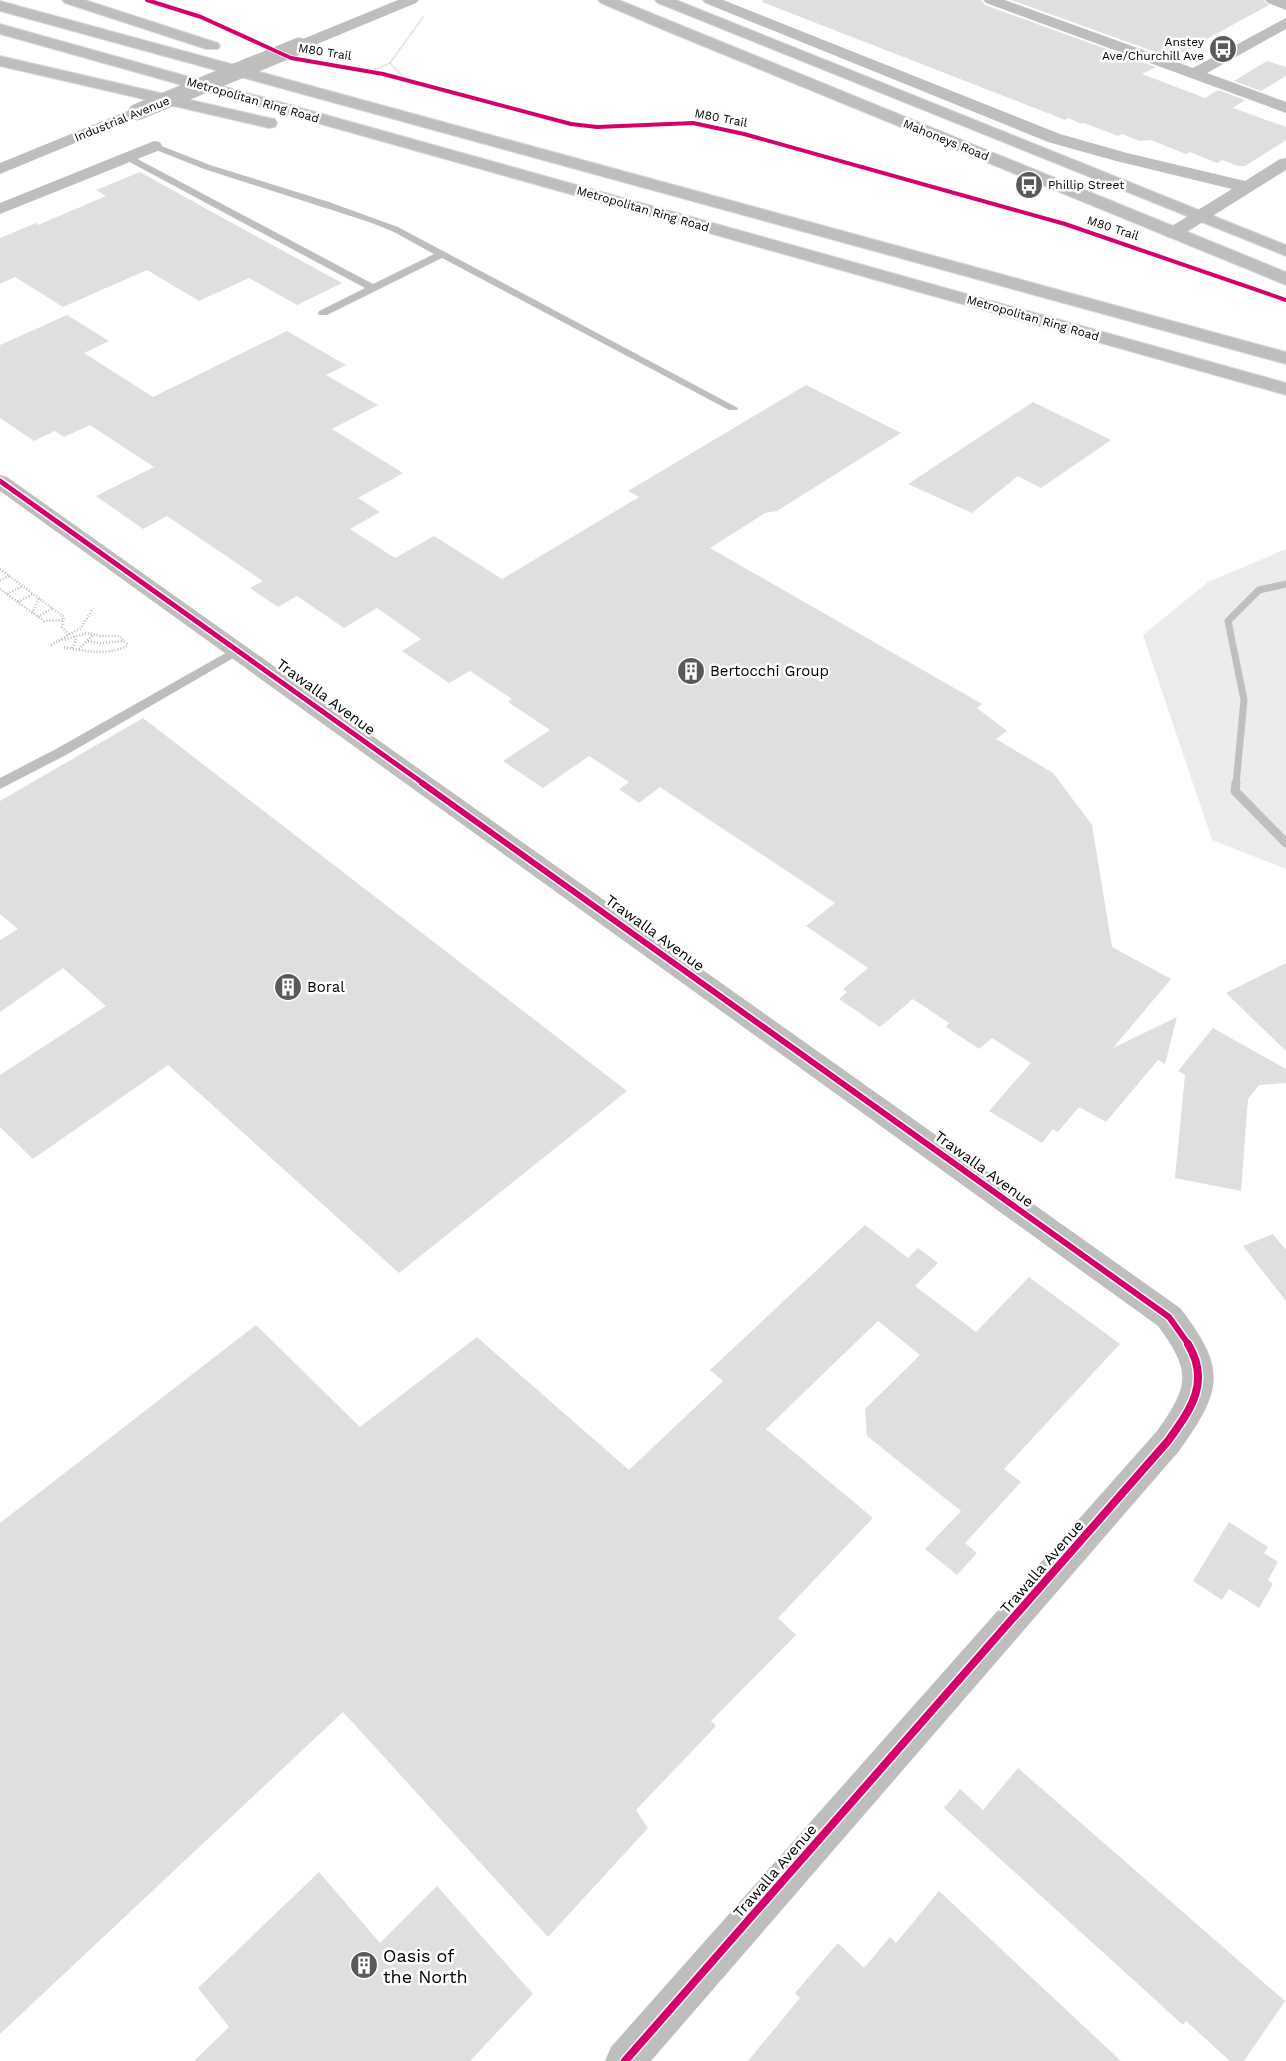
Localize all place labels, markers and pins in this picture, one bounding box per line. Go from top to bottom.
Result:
bus stop icon: Anstey Ave/Churchill Ave [1208,34,1238,64]
place label: Anstey Ave/Churchill Ave [1102,35,1205,63]
bus stop icon: Phillip Street [1014,170,1044,200]
place label: Phillip Street [1048,178,1124,192]
building icon: Bertocchi Group [676,656,706,686]
place label: Bertocchi Group [710,662,829,680]
building icon: Boral [273,972,303,1002]
place label: Boral [307,978,345,996]
place label: Oasis of the North [383,1945,468,1987]
building icon: Oasis of the North [349,1950,379,1980]

